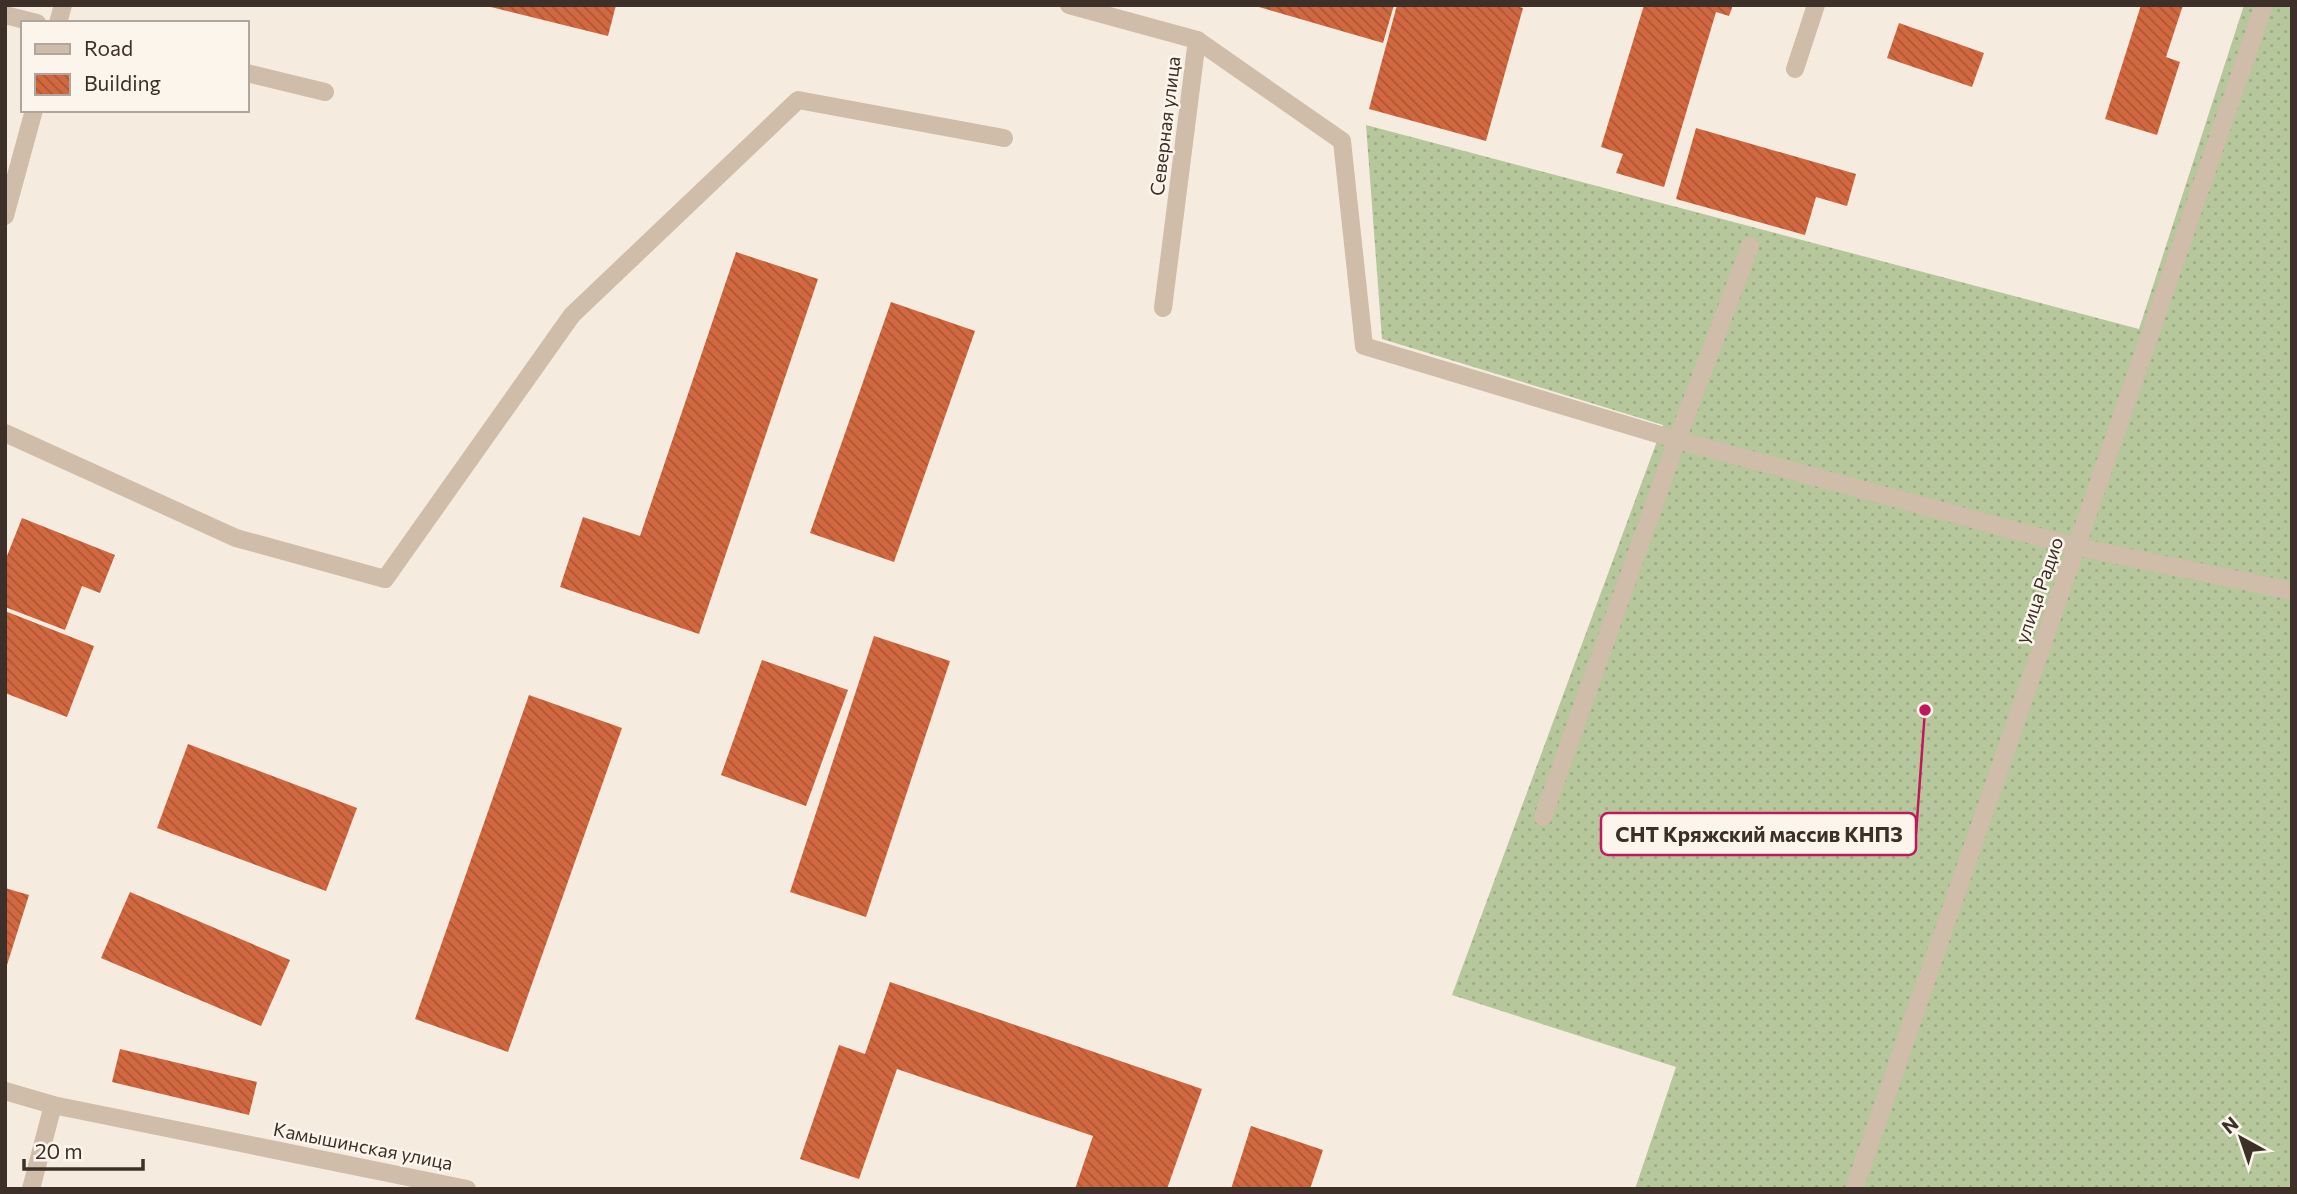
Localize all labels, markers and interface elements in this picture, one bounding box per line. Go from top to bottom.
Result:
legend [21,21,248,112]
text: Road [84,35,133,60]
street label: Северная улица [1145,55,1184,197]
text: Building [84,70,161,95]
street label: улица Радио [2010,534,2067,646]
callout: СНТ Кряжский массив КНПЗ [1601,813,1916,855]
text: СНТ Кряжский массив КНПЗ [1615,821,1903,846]
north arrow [2206,1103,2276,1173]
text: N [2217,1111,2243,1138]
street label: Камышинская улица [271,1117,455,1174]
scale bar [24,1128,144,1172]
text: 20 m [35,1138,83,1163]

